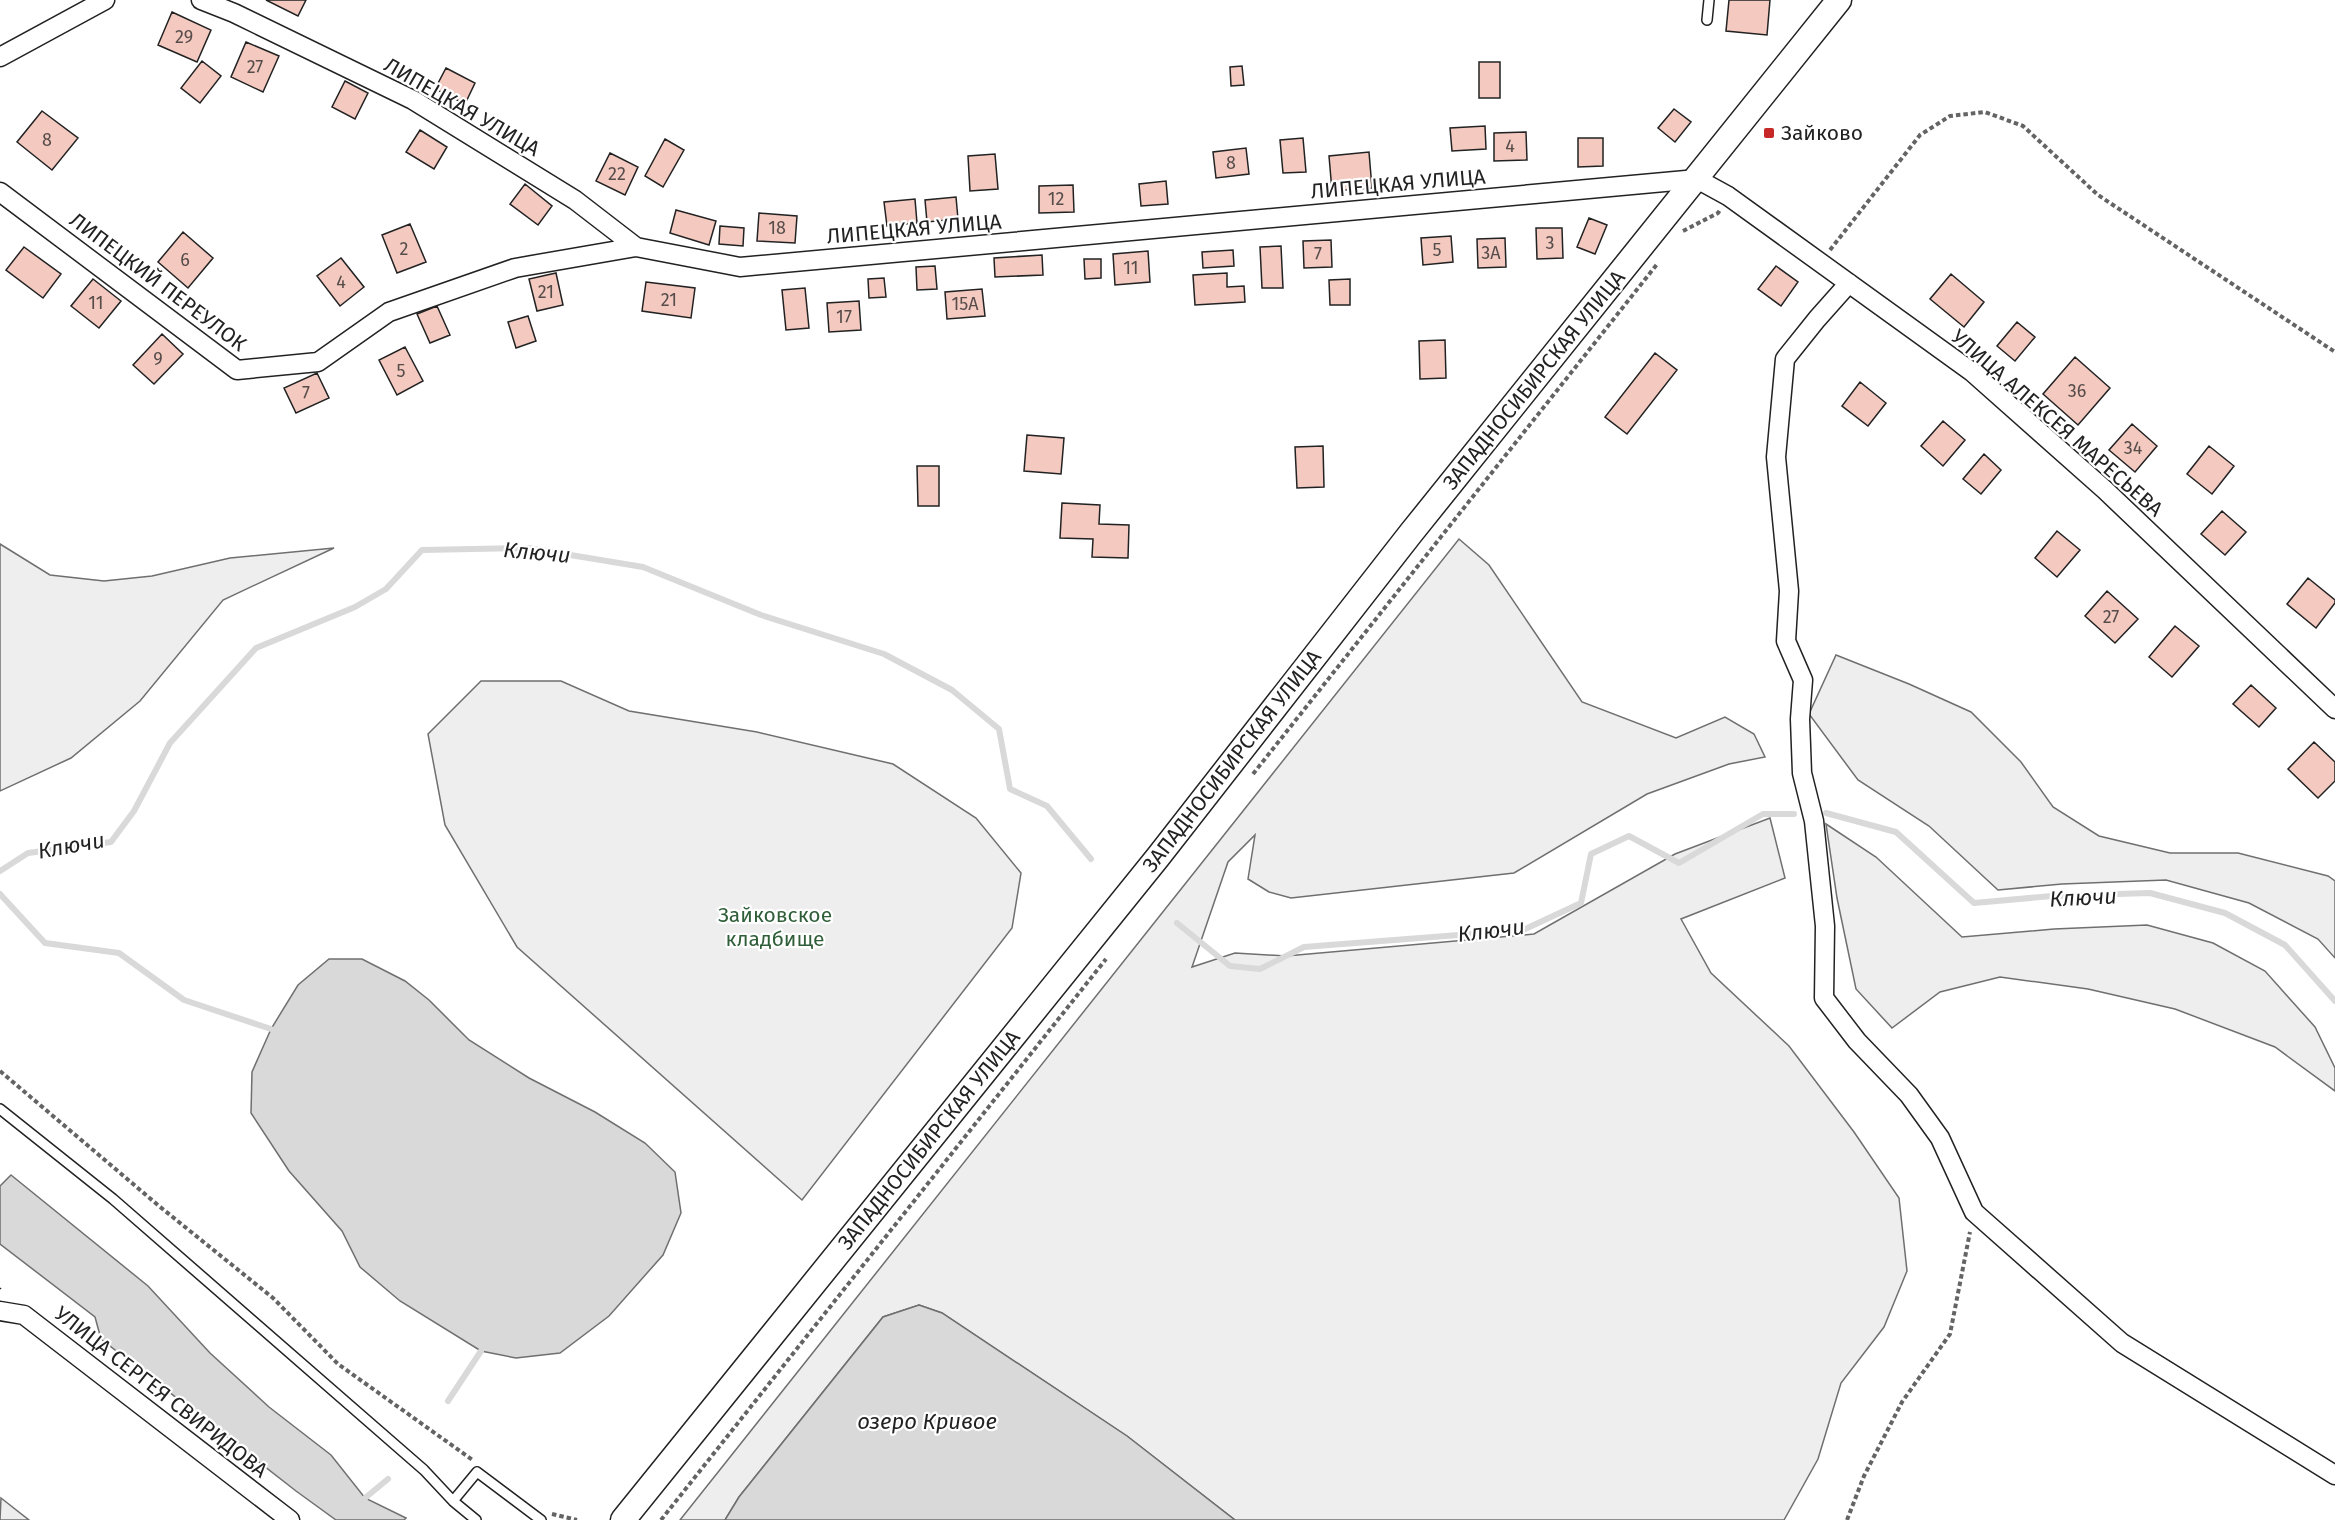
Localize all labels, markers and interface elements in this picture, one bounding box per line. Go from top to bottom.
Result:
house number: 29 [175,26,193,48]
street label: ЛИПЕЦКАЯ УЛИЦА [380,52,544,162]
house number: 27 [247,56,263,78]
place label: Зайково [1781,120,1863,146]
marker: Зайково [1762,126,1776,140]
house number: 8 [42,129,52,151]
house number: 4 [1505,135,1515,157]
house number: 8 [1226,152,1236,174]
house number: 22 [608,163,626,185]
street label: ЛИПЕЦКАЯ УЛИЦА [1310,163,1486,205]
house number: 12 [1048,188,1064,210]
street label: ЛИПЕЦКИЙ ПЕРЕУЛОК [64,207,252,357]
street label: ЛИПЕЦКАЯ УЛИЦА [826,208,1002,250]
house number: 18 [768,217,786,239]
house number: 3 [1546,232,1554,254]
house number: 2 [400,238,409,260]
house number: 5 [1432,239,1442,261]
house number: 3А [1481,242,1501,264]
house number: 7 [1314,243,1322,265]
house number: 6 [180,249,190,271]
house number: 11 [1123,257,1139,279]
street label: ЗАПАДНОСИБИРСКАЯ УЛИЦА [1437,265,1631,495]
house number: 4 [336,271,346,293]
house number: 21 [538,281,554,303]
house number: 21 [661,289,677,311]
house number: 11 [88,292,104,314]
house number: 15А [951,293,979,315]
house number: 17 [836,306,852,328]
street label: УЛИЦА АЛЕКСЕЯ МАРЕСЬЕВА [1946,324,2168,522]
house number: 9 [153,348,163,370]
house number: 5 [396,360,406,382]
house number: 36 [2068,380,2086,402]
house number: 7 [302,382,310,404]
house number: 34 [2124,437,2143,459]
water label: Ключи [502,536,572,569]
house number: 27 [2103,606,2119,628]
street label: ЗАПАДНОСИБИРСКАЯ УЛИЦА [1137,645,1327,877]
water label: Ключи [35,826,107,865]
water label: Ключи [2049,882,2117,913]
park label: Зайковское кладбище [718,902,832,952]
water label: Ключи [1456,913,1526,948]
street label: ЗАПАДНОСИБИРСКАЯ УЛИЦА [832,1025,1026,1255]
street label: УЛИЦА СЕРГЕЯ СВИРИДОВА [49,1301,273,1483]
water label: озеро Кривое [857,1408,997,1435]

